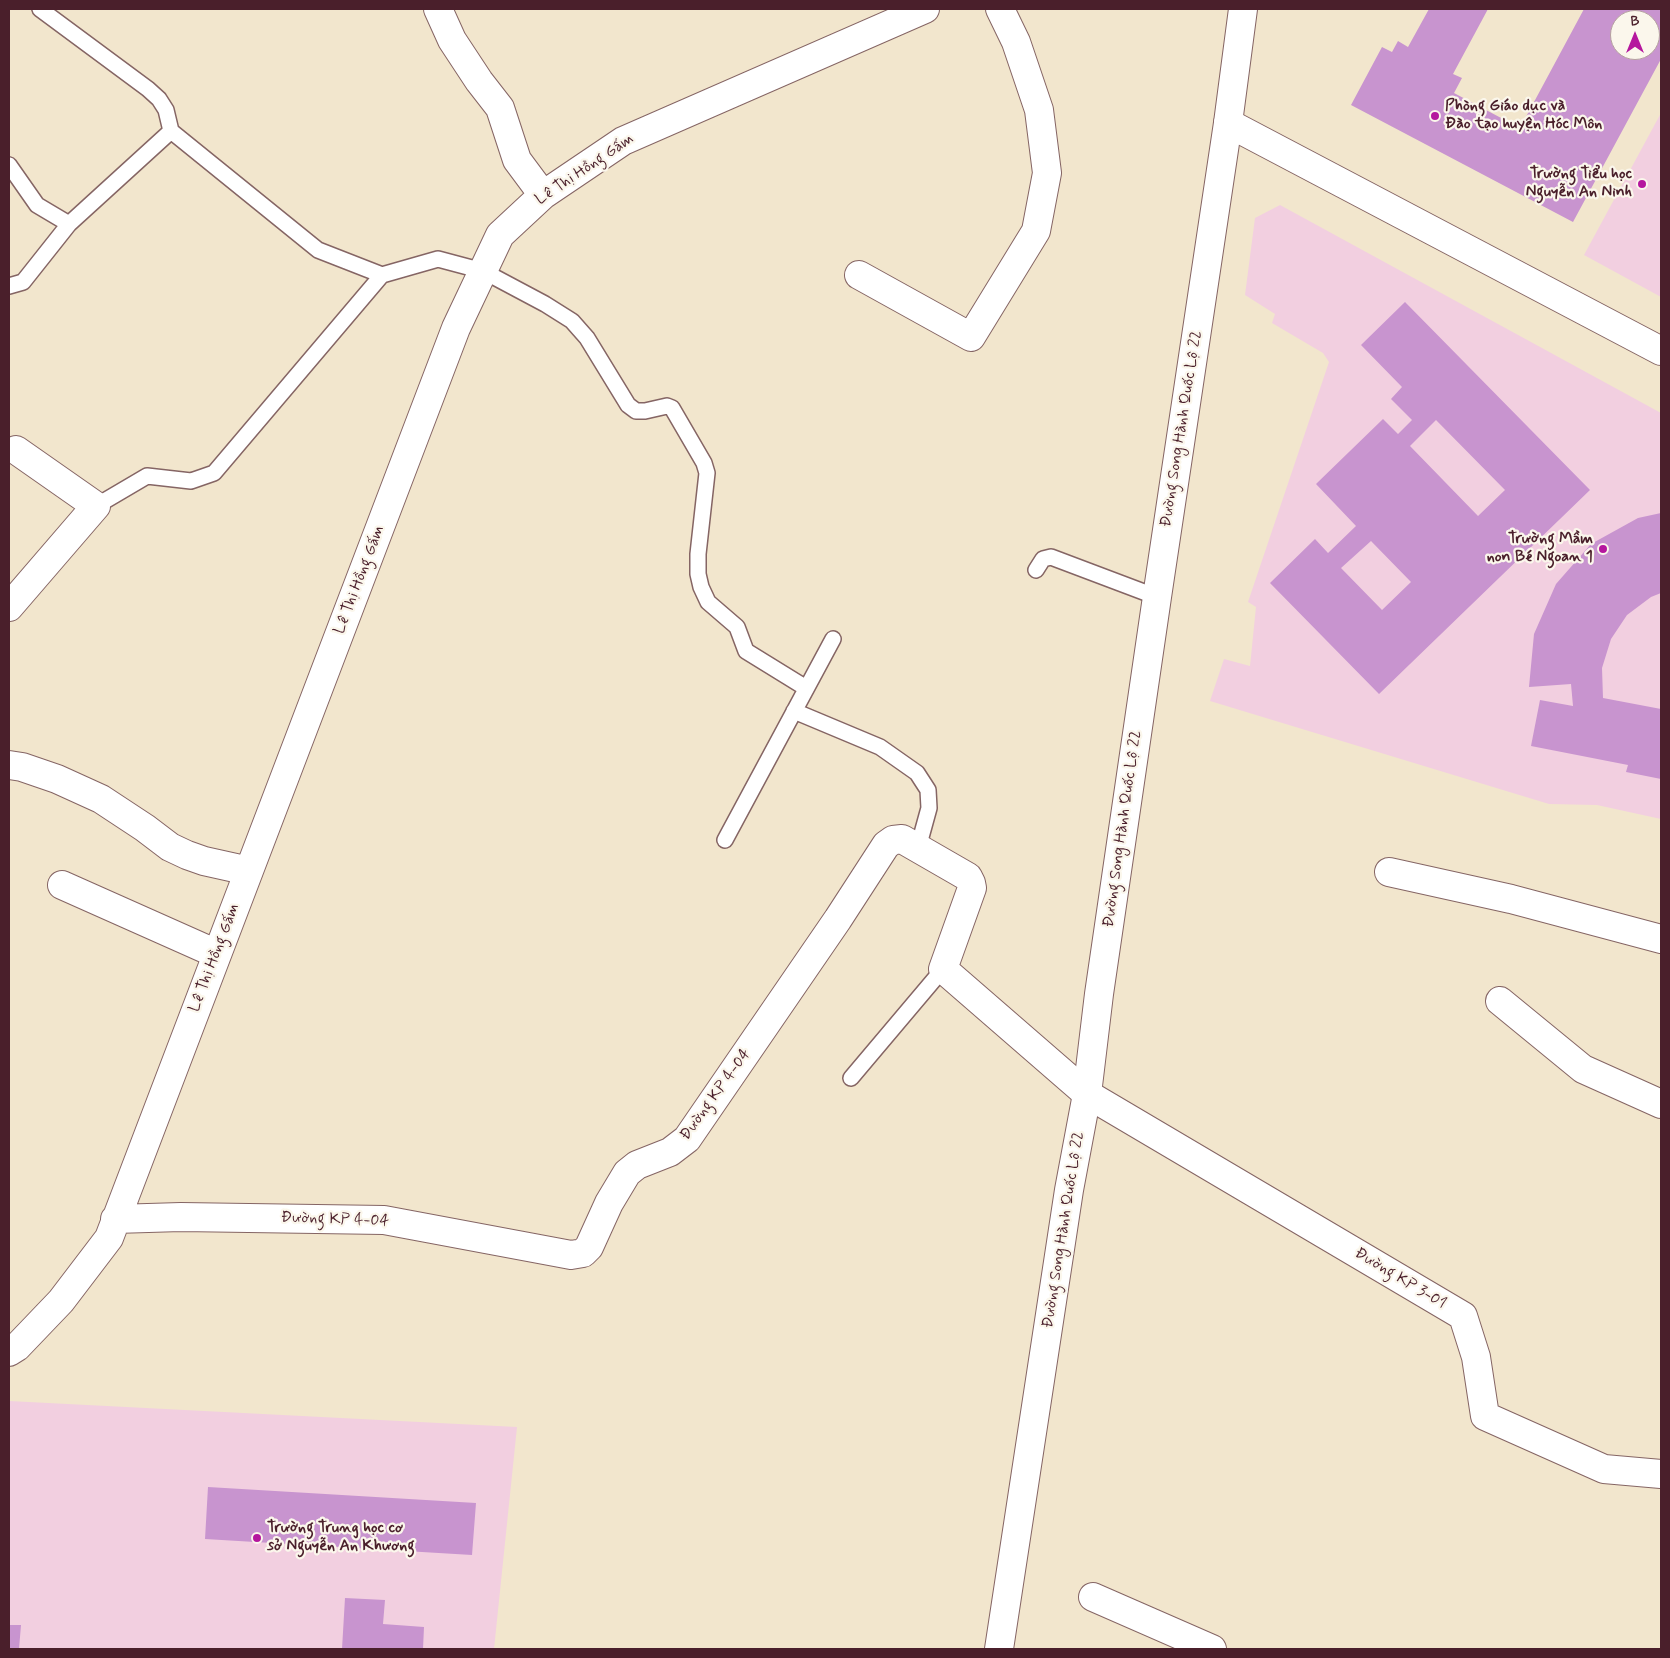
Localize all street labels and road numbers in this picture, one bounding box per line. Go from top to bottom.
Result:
street label: Lê Thị Hồng Gấm [532,130,638,210]
street label: Đường Song Hành Quốc Lộ 22 [1157,329,1207,529]
street label: Lê Thị Hồng Gấm [331,523,389,637]
street label: Đường Song Hành Quốc Lộ 22 [1100,729,1146,929]
street label: Lê Thị Hồng Gấm [186,901,244,1015]
street label: Đường KP 4-04 [676,1046,756,1144]
street label: Đường Song Hành Quốc Lộ 22 [1039,1130,1089,1330]
street label: Đường KP 4-04 [281,1209,389,1231]
street label: Đường KP 3-01 [1351,1244,1449,1314]

